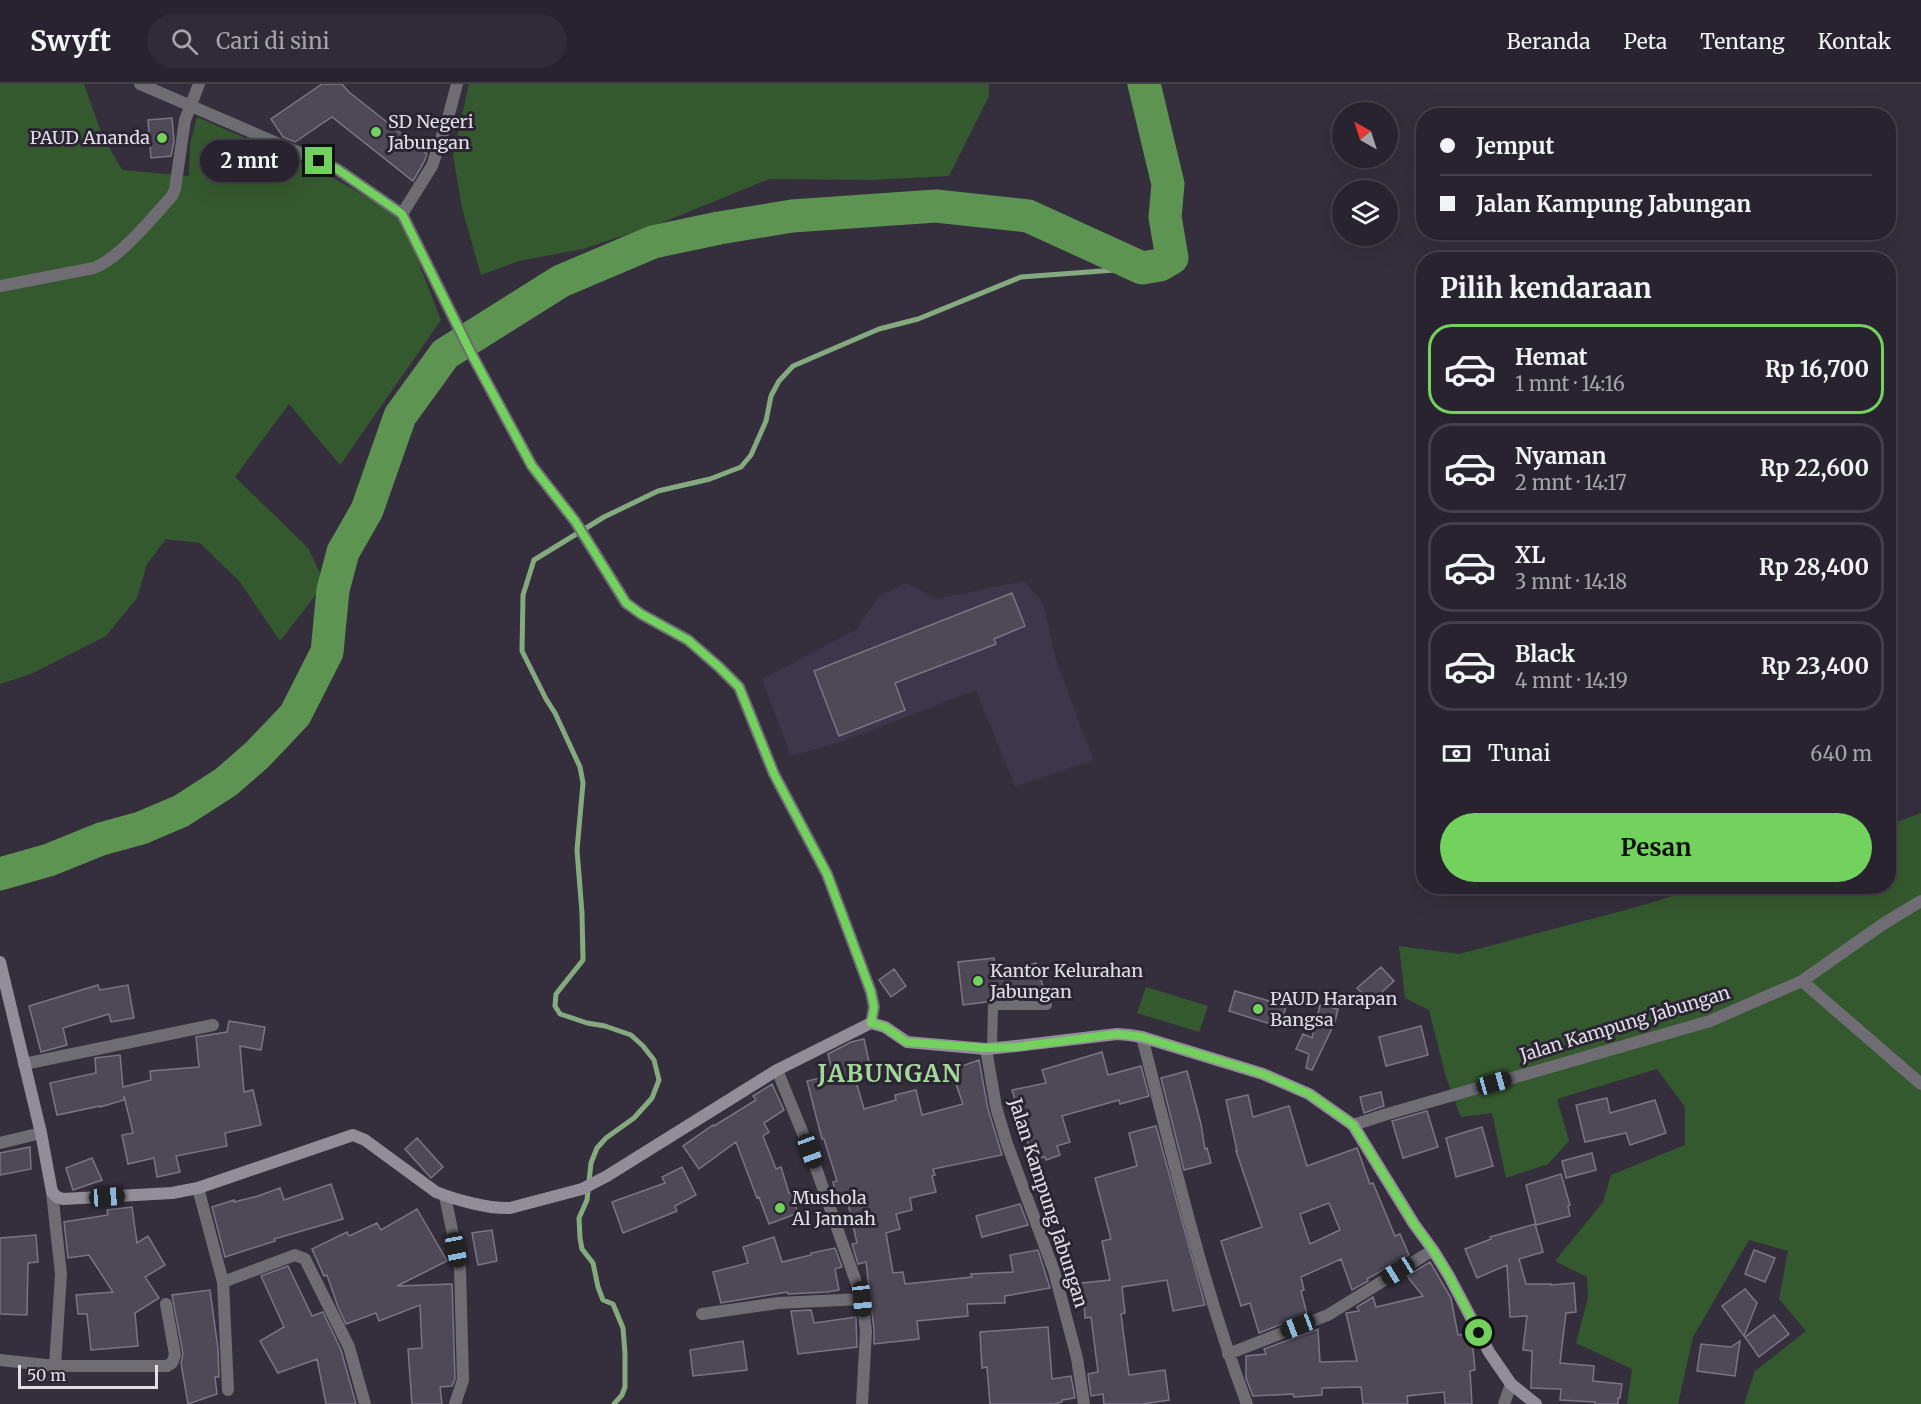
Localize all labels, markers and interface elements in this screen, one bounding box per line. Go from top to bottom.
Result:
search box [147,14,567,68]
text: Swyft [30,23,111,59]
icon: search [168,25,201,58]
text: Cari di sini [216,27,330,55]
text: Beranda [1506,28,1590,55]
text: Peta [1623,28,1667,55]
text: Tentang [1700,28,1785,55]
text: Kontak [1818,28,1891,55]
north arrow [1332,102,1398,168]
map controls [1332,102,1398,246]
place label: SD Negeri Jabungan [387,110,474,154]
marker: SD Negeri Jabungan [369,125,383,139]
place label: PAUD Ananda [30,126,150,149]
marker: PAUD Ananda [155,131,169,145]
text: Jemput [1476,132,1554,160]
callout: 2 mnt [199,140,298,182]
route end [305,147,332,174]
text: 2 mnt [220,148,279,173]
button: layers [1332,180,1398,246]
text: Jalan Kampung Jabungan [1476,190,1751,218]
text: Pilih kendaraan [1440,271,1652,305]
icon: car [1443,342,1497,396]
text: Hemat [1515,343,1588,371]
text: Rp 16,700 [1765,355,1869,383]
text: 1 mnt · 14:16 [1515,371,1625,396]
icon: car [1443,441,1497,495]
text: Nyaman [1515,442,1606,470]
text: Rp 22,600 [1760,454,1869,482]
text: 2 mnt · 14:17 [1515,470,1627,495]
icon: car [1443,540,1497,594]
text: XL [1515,541,1545,569]
text: Rp 28,400 [1759,553,1869,581]
text: 3 mnt · 14:18 [1515,569,1627,594]
icon: car [1443,639,1497,693]
text: Black [1515,640,1575,668]
text: Rp 23,400 [1761,652,1869,680]
text: 4 mnt · 14:19 [1515,668,1628,693]
icon: cash [1440,737,1473,770]
text: Tunai [1488,739,1551,767]
text: 640 m [1810,741,1872,766]
button: Pesan [1440,813,1872,882]
place label: Kantor Kelurahan Jabungan [989,959,1143,1003]
marker: Kantor Kelurahan Jabungan [971,974,985,988]
street label: Jalan Kampung Jabungan [1516,981,1733,1067]
place label: PAUD Harapan Bangsa [1270,987,1397,1031]
marker: PAUD Harapan Bangsa [1251,1002,1265,1016]
district label: JABUNGAN [817,1058,962,1089]
car [1474,1069,1514,1097]
street label: Jalan Kampung Jabungan [1003,1094,1093,1310]
car [795,1131,825,1171]
place label: Mushola Al Jannah [791,1186,876,1230]
car [88,1187,126,1207]
marker: Mushola Al Jannah [773,1201,787,1215]
car [444,1231,468,1269]
car [1378,1254,1418,1288]
car [851,1280,873,1318]
car [1278,1311,1318,1341]
route start [1465,1319,1492,1346]
scale bar [18,1362,158,1390]
text: 50 m [27,1365,66,1385]

